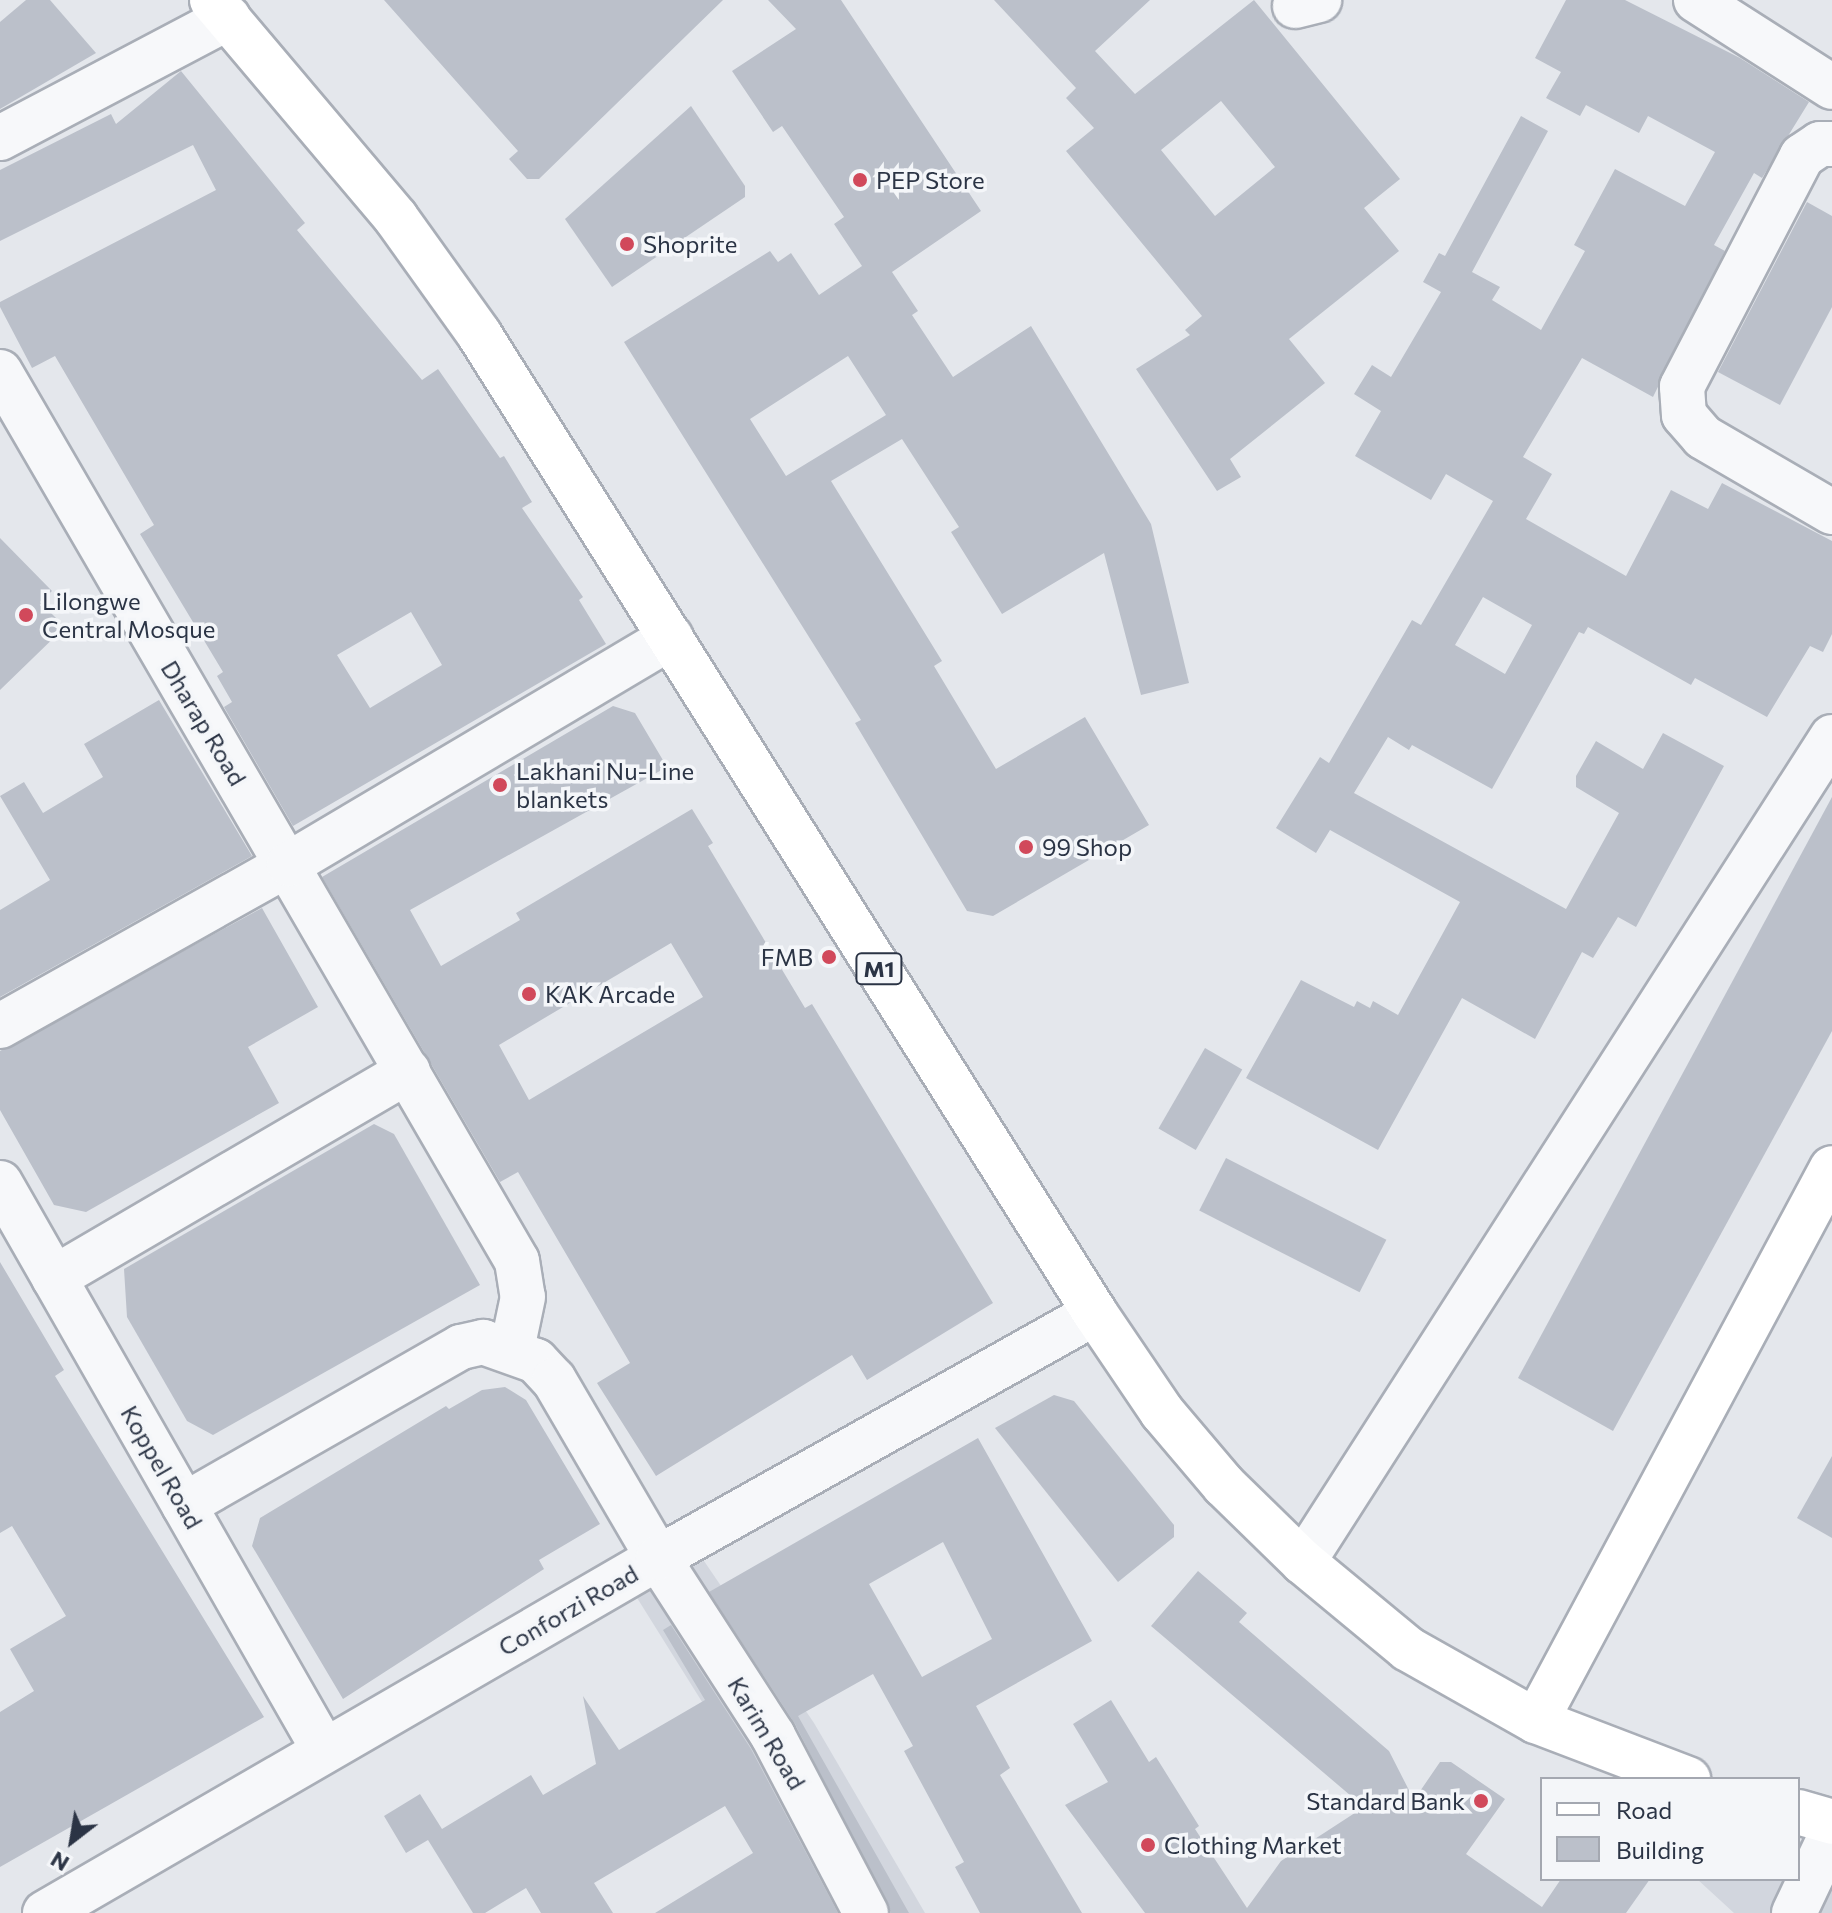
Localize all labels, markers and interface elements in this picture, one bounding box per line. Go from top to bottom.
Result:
place label: PEP Store [876,166,985,194]
marker: PEP Store [851,171,869,189]
place label: Shoprite [643,230,737,258]
marker: Shoprite [618,235,636,253]
place label: Lilongwe Central Mosque [42,587,215,643]
marker: Lilongwe Central Mosque [17,606,35,624]
street label: Dharap Road [155,655,253,791]
place label: Lakhani Nu-Line blankets [516,757,694,813]
marker: Lakhani Nu-Line blankets [491,776,509,794]
place label: 99 Shop [1042,833,1132,861]
marker: 99 Shop [1017,838,1035,856]
place label: FMB [761,943,813,971]
marker: FMB [820,948,838,966]
road number: M1 [855,951,903,987]
place label: KAK Arcade [545,980,675,1008]
marker: KAK Arcade [520,985,538,1003]
street label: Koppel Road [115,1400,209,1534]
street label: Conforzi Road [493,1559,643,1661]
street label: Karim Road [722,1672,812,1794]
legend [1540,1777,1800,1881]
place label: Standard Bank [1306,1787,1465,1815]
marker: Standard Bank [1472,1792,1490,1810]
text: Road [1616,1795,1672,1824]
north arrow [32,1801,112,1881]
place label: Clothing Market [1164,1831,1341,1859]
text: Building [1616,1835,1704,1864]
marker: Clothing Market [1139,1836,1157,1854]
text: N [45,1846,73,1878]

